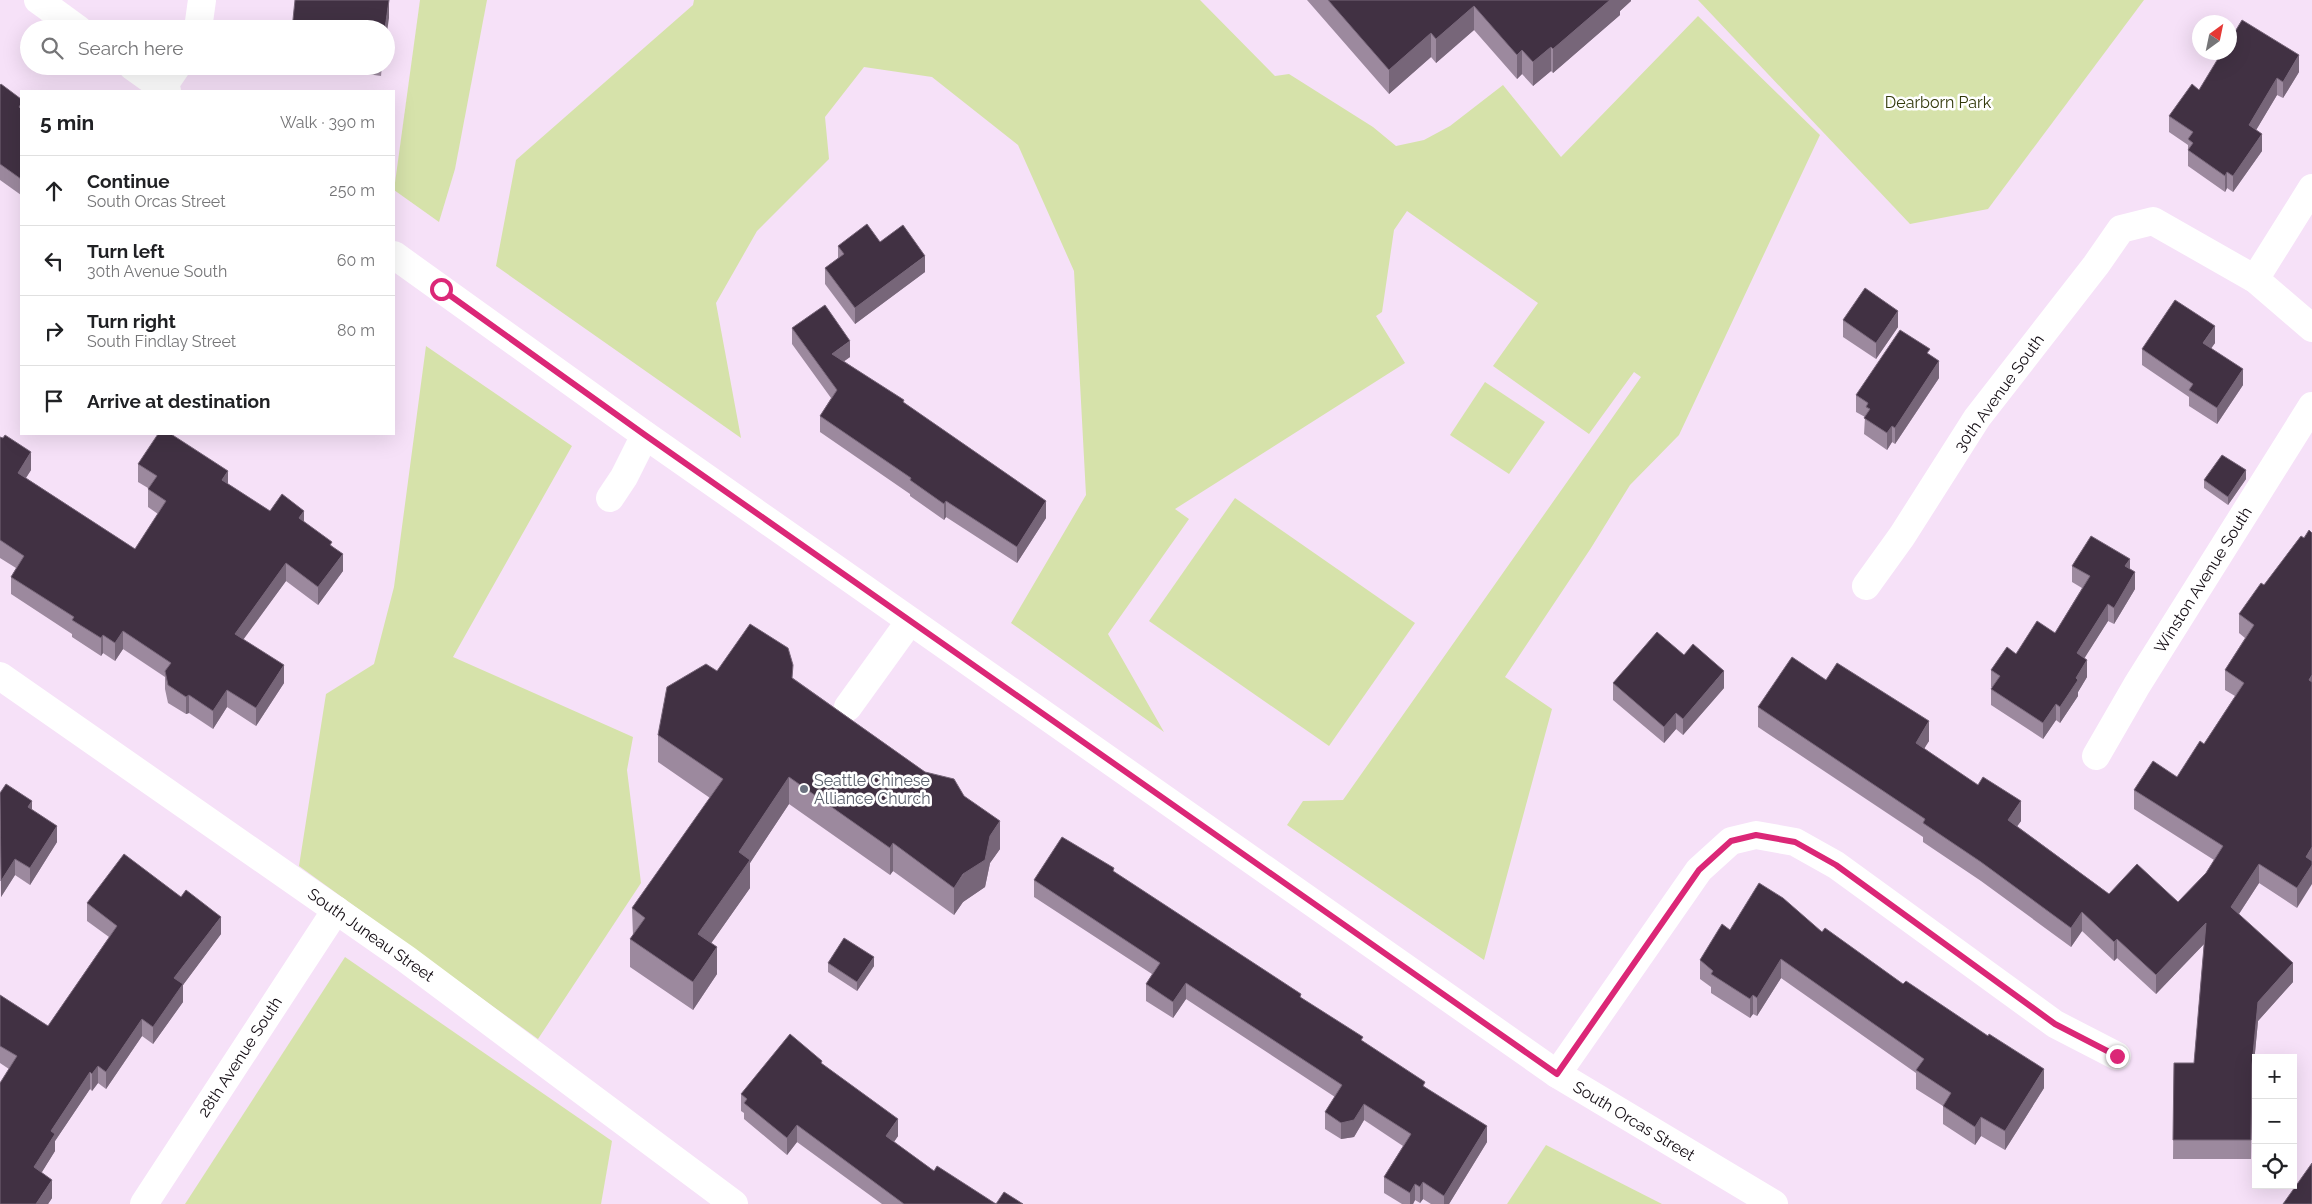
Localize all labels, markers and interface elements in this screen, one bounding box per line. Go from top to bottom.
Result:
north arrow [2192,15,2237,60]
search box [20,20,395,75]
icon: search [38,34,66,62]
text: Search here [78,37,184,59]
park label: Dearborn Park [1885,93,1992,112]
text: 5 min [40,110,94,135]
text: Walk · 390 m [280,113,375,132]
text: Continue [87,170,170,192]
icon: ahead [40,177,68,205]
text: 250 m [329,181,375,200]
text: South Orcas Street [87,192,226,211]
text: Turn left [87,240,164,262]
icon: left [40,247,68,275]
text: 60 m [337,251,375,270]
text: 30th Avenue South [87,262,227,281]
route start [430,278,453,301]
text: Turn right [87,310,176,332]
icon: right [40,317,68,345]
text: 80 m [337,321,375,340]
street label: 30th Avenue South [1950,331,2048,455]
text: South Findlay Street [87,332,236,351]
icon: arrive [40,387,68,415]
text: Arrive at destination [87,390,271,412]
street label: Winston Avenue South [2150,503,2256,657]
place label: Seattle Chinese Alliance Church [814,771,931,808]
marker: Seattle Chinese Alliance Church [798,783,810,795]
street label: South Juneau Street [304,884,438,986]
street label: 28th Avenue South [194,993,286,1121]
route end [2106,1045,2129,1068]
map controls [2252,1054,2297,1189]
button: + [2252,1054,2297,1099]
street label: South Orcas Street [1570,1077,1699,1165]
button: − [2252,1099,2297,1144]
button: locate [2252,1144,2297,1189]

